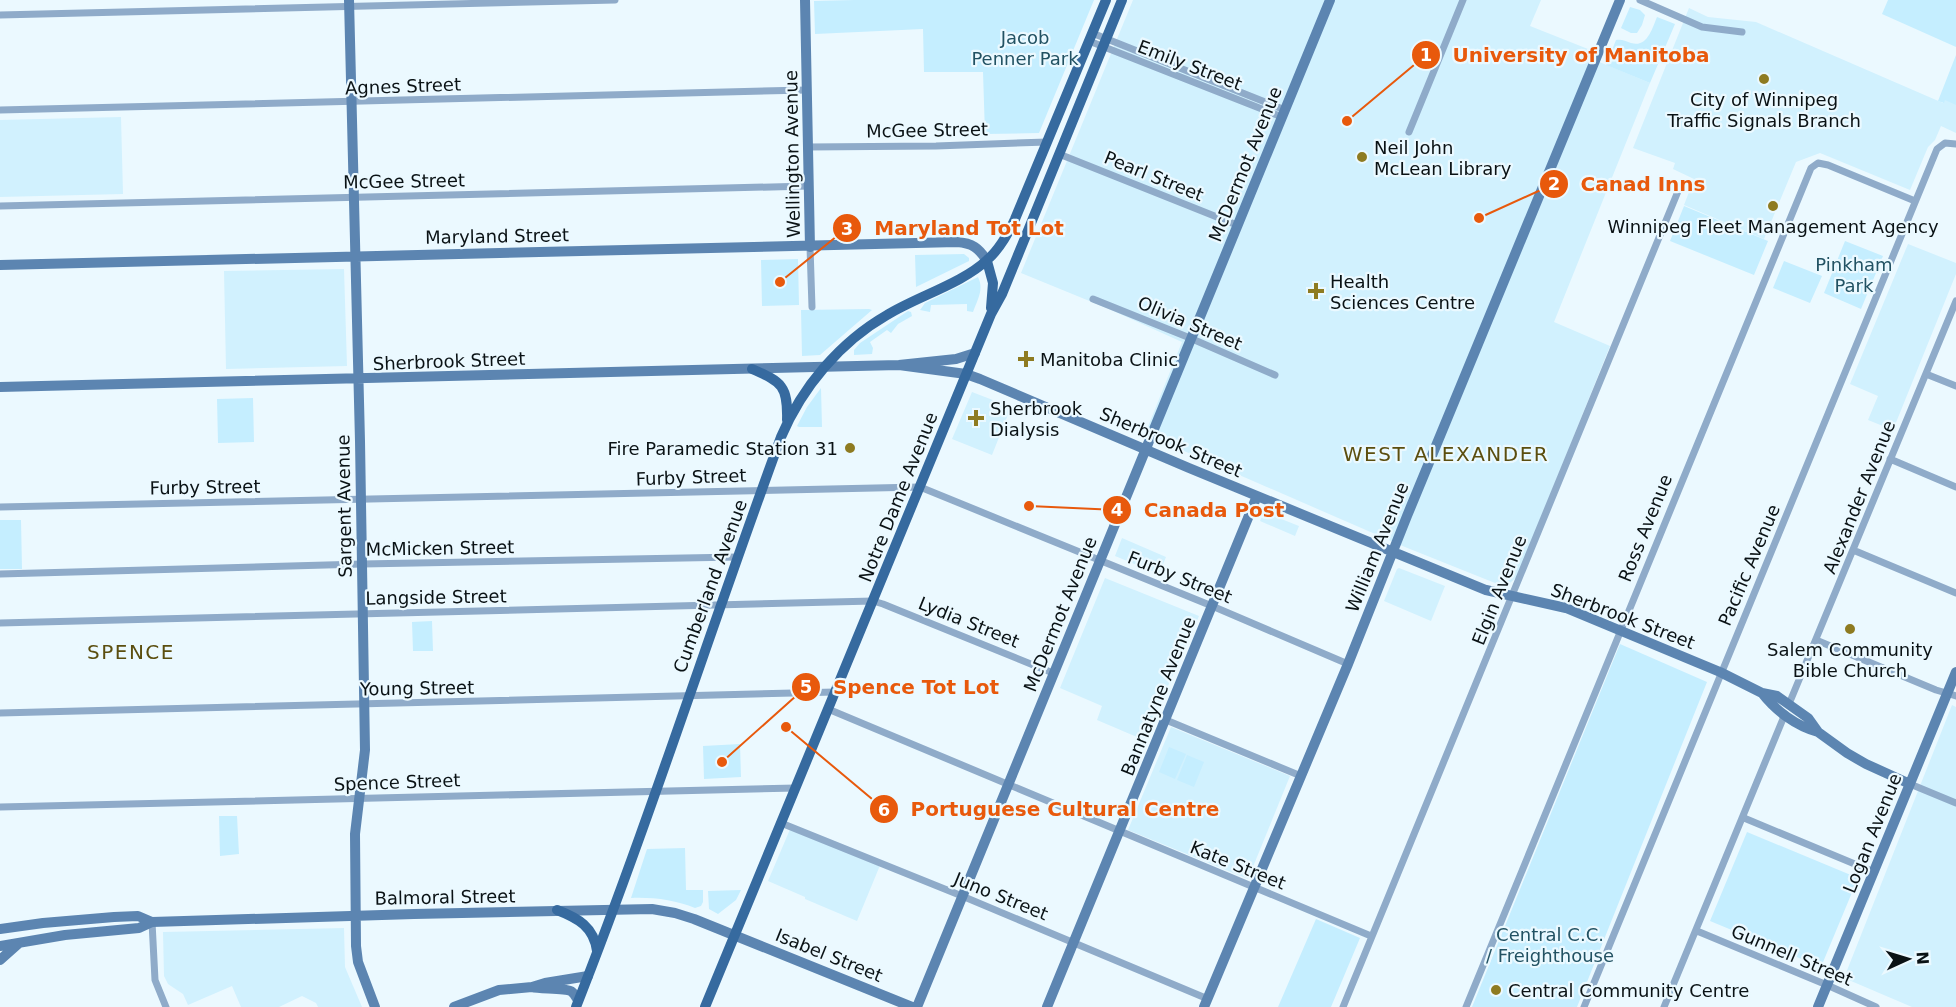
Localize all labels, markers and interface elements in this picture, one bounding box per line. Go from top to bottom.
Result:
park label: Jacob Penner Park [971,27,1079,69]
street label: Emily Street [1135,35,1245,95]
callout: University of Manitoba [1411,36,1722,74]
text: University of Manitoba [1452,43,1710,67]
text: 1 [1420,44,1432,65]
street label: Wellington Avenue [780,70,804,238]
marker: City of Winnipeg Traffic Signals Branch [1757,72,1771,86]
street label: Agnes Street [345,73,461,99]
street label: McDermot Avenue [1204,83,1286,245]
place label: City of Winnipeg Traffic Signals Branch [1666,89,1861,131]
street label: McGee Street [866,118,988,142]
place label: Neil John McLean Library [1374,137,1512,179]
street label: Pearl Street [1101,147,1207,205]
marker: Neil John McLean Library [1355,150,1369,164]
callout: Canad Inns [1539,165,1718,203]
street label: McGee Street [343,169,465,193]
text: Canad Inns [1580,172,1706,196]
text: 2 [1548,173,1560,194]
marker: Winnipeg Fleet Management Agency [1766,199,1780,213]
callout: Maryland Tot Lot [832,209,1076,247]
text: Maryland Tot Lot [874,216,1064,240]
place label: Winnipeg Fleet Management Agency [1607,216,1939,237]
text: 3 [841,218,853,239]
street label: Maryland Street [425,224,569,248]
park label: Pinkham Park [1815,254,1893,296]
place label: Health Sciences Centre [1330,271,1475,313]
marker: Health Sciences Centre [1307,282,1325,300]
street label: Olivia Street [1135,292,1245,354]
street label: Sherbrook Street [372,348,526,374]
place label: Manitoba Clinic [1040,349,1178,370]
marker: Manitoba Clinic [1017,350,1035,368]
place label: Sherbrook Dialysis [990,398,1083,440]
street label: Sherbrook Street [1097,403,1245,481]
street label: Notre Dame Avenue [854,409,942,585]
marker: Sherbrook Dialysis [967,409,985,427]
street label: Alexander Avenue [1819,417,1899,577]
street label: Sargent Avenue [332,434,356,578]
place label: Fire Paramedic Station 31 [607,438,838,459]
marker: Fire Paramedic Station 31 [843,441,857,455]
district label: WEST ALEXANDER [1343,442,1549,466]
street label: Furby Street [635,465,747,489]
street label: Ross Avenue [1614,471,1676,585]
street label: Furby Street [149,476,261,498]
street label: William Avenue [1341,479,1413,615]
callout: Canada Post [1102,491,1297,529]
street label: Cumberland Avenue [669,496,751,676]
text: Canada Post [1144,498,1285,522]
text: 4 [1111,499,1123,520]
street label: Pacific Avenue [1714,501,1784,629]
street label: Elgin Avenue [1467,532,1531,648]
street label: McDermot Avenue [1019,533,1101,695]
street label: McMicken Street [366,536,514,560]
street label: Furby Street [1125,547,1235,607]
street label: Sherbrook Street [1548,579,1698,653]
street label: Langside Street [365,585,507,609]
street label: Lydia Street [916,592,1022,652]
street label: Bannatyne Avenue [1116,613,1200,779]
marker: Salem Community Bible Church [1843,622,1857,636]
place label: Salem Community Bible Church [1767,639,1933,681]
district label: SPENCE [87,640,175,664]
callout: Spence Tot Lot [791,668,1011,706]
text: Spence Tot Lot [833,675,1000,699]
text: 5 [800,676,812,697]
street label: Young Street [359,677,474,700]
street label: Spence Street [333,769,461,795]
street label: Logan Avenue [1838,770,1906,896]
callout: Portuguese Cultural Centre [869,790,1232,828]
text: Portuguese Cultural Centre [911,797,1219,821]
text: 6 [878,799,890,820]
street label: Kate Street [1187,836,1289,894]
street label: Juno Street [950,867,1051,924]
street label: Balmoral Street [374,885,516,909]
street label: Gunnell Street [1728,920,1856,990]
street label: Isabel Street [772,924,886,986]
park label: Central C.C. / Freighthouse [1486,924,1614,966]
north arrow [1878,929,1938,989]
text: N [1913,951,1932,965]
place label: Central Community Centre [1508,980,1749,1001]
marker: Central Community Centre [1489,983,1503,997]

